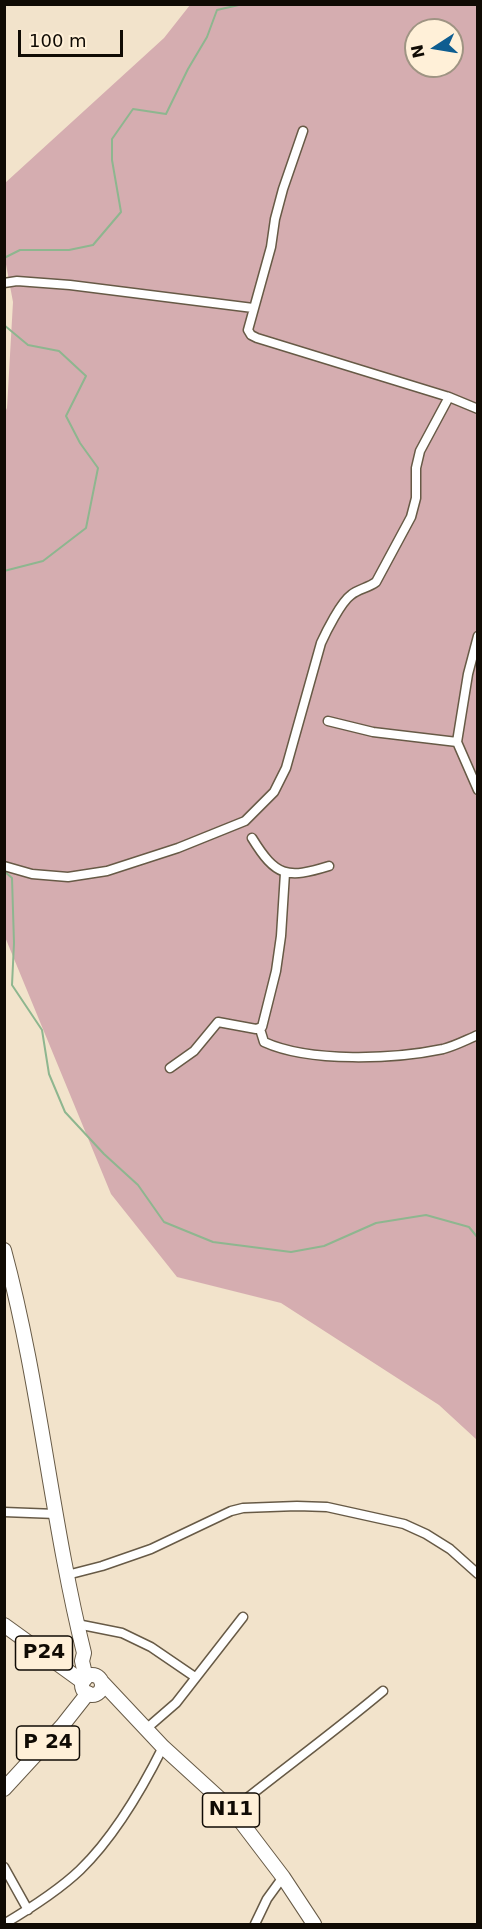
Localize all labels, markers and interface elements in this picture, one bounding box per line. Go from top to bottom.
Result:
scale bar [21,18,126,56]
north arrow [404,18,464,78]
text: 100 m [29,30,87,51]
text: N [407,43,429,60]
road number: P24 [15,1636,72,1670]
road number: P 24 [16,1726,80,1760]
road number: N11 [202,1793,260,1827]

